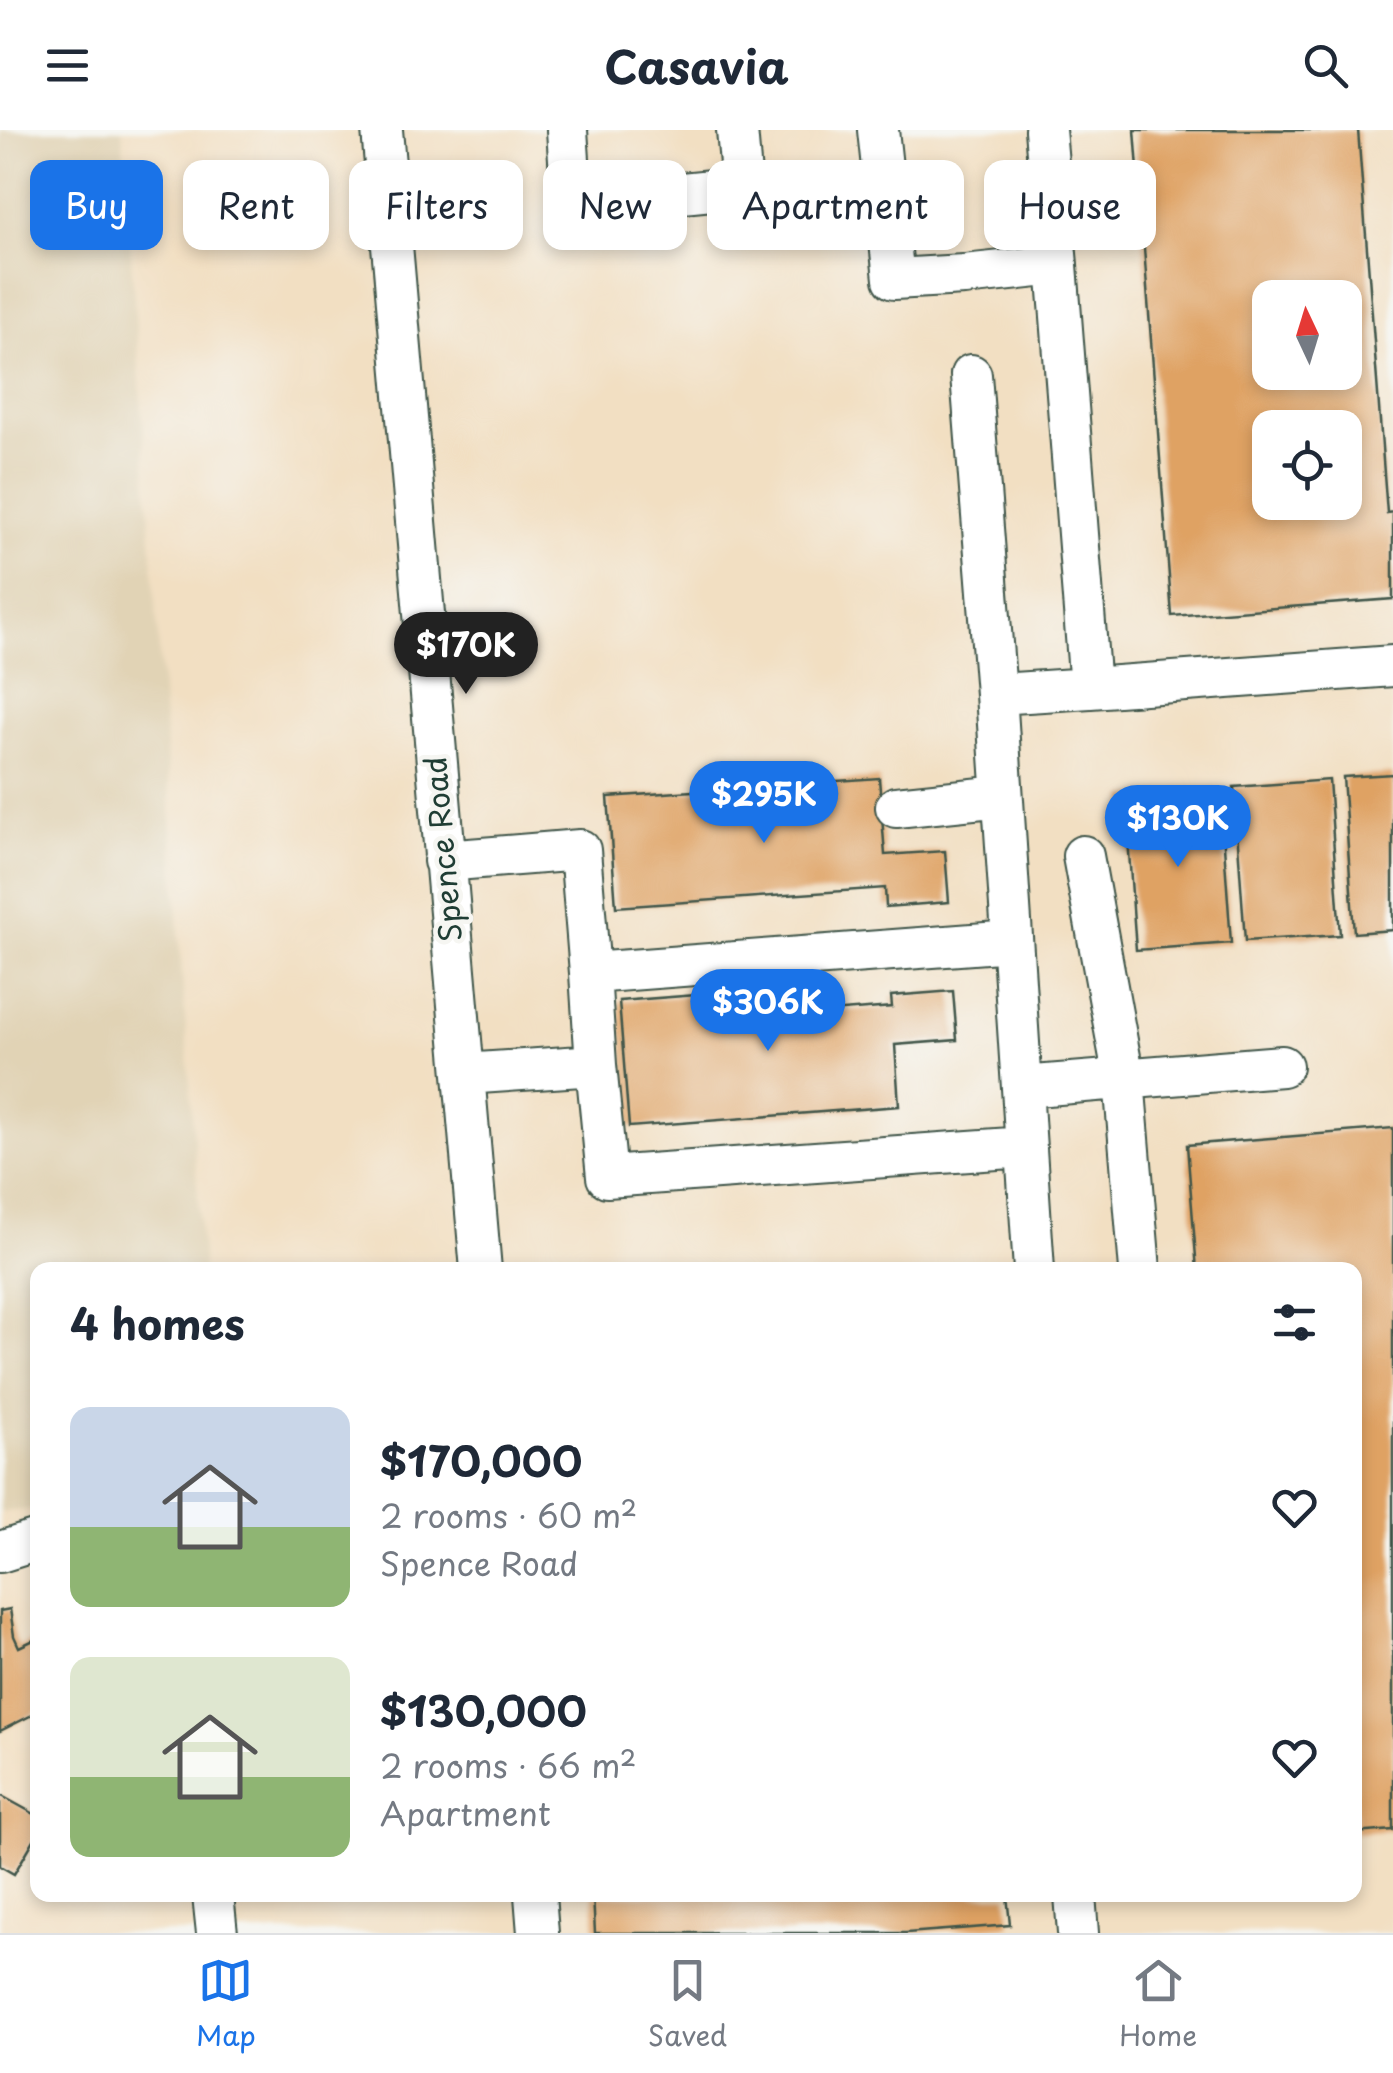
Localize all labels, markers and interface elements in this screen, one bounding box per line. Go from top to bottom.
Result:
text: Casavia [604,31,789,99]
icon: menu [40,38,95,93]
icon: search [1298,38,1353,93]
chip: Buy [30,160,163,250]
chip: Rent [183,160,329,250]
chip: Filters [349,160,523,250]
chip: New [543,160,687,250]
chip: Apartment [707,160,964,250]
chip: House [984,160,1156,250]
north arrow [1252,280,1362,390]
map controls [1252,280,1362,520]
button: locate [1252,410,1362,520]
pin: $170K [396,612,536,697]
text: $170K [416,620,516,668]
street label: Spence Road [411,755,472,944]
pin: $295K [694,761,834,846]
text: $295K [711,769,817,817]
pin: $130K [1108,785,1248,870]
text: $130K [1127,793,1229,841]
pin: $306K [698,969,838,1054]
text: $306K [712,977,824,1025]
text: 4 homes [70,1291,245,1354]
icon: filters [1267,1295,1322,1350]
text: $170,000 [380,1428,582,1491]
icon: home [150,1447,270,1567]
icon: heart [1267,1480,1322,1535]
text: 2 rooms · 60 m² [380,1491,637,1539]
text: Spence Road [380,1539,578,1587]
text: $130,000 [380,1678,587,1741]
icon: home [150,1697,270,1817]
icon: heart [1267,1730,1322,1785]
text: 2 rooms · 66 m² [380,1741,637,1789]
text: Apartment [380,1789,551,1837]
tab: Map [196,1953,256,2056]
tab: Saved [648,1953,727,2056]
tab: Home [1119,1953,1197,2056]

